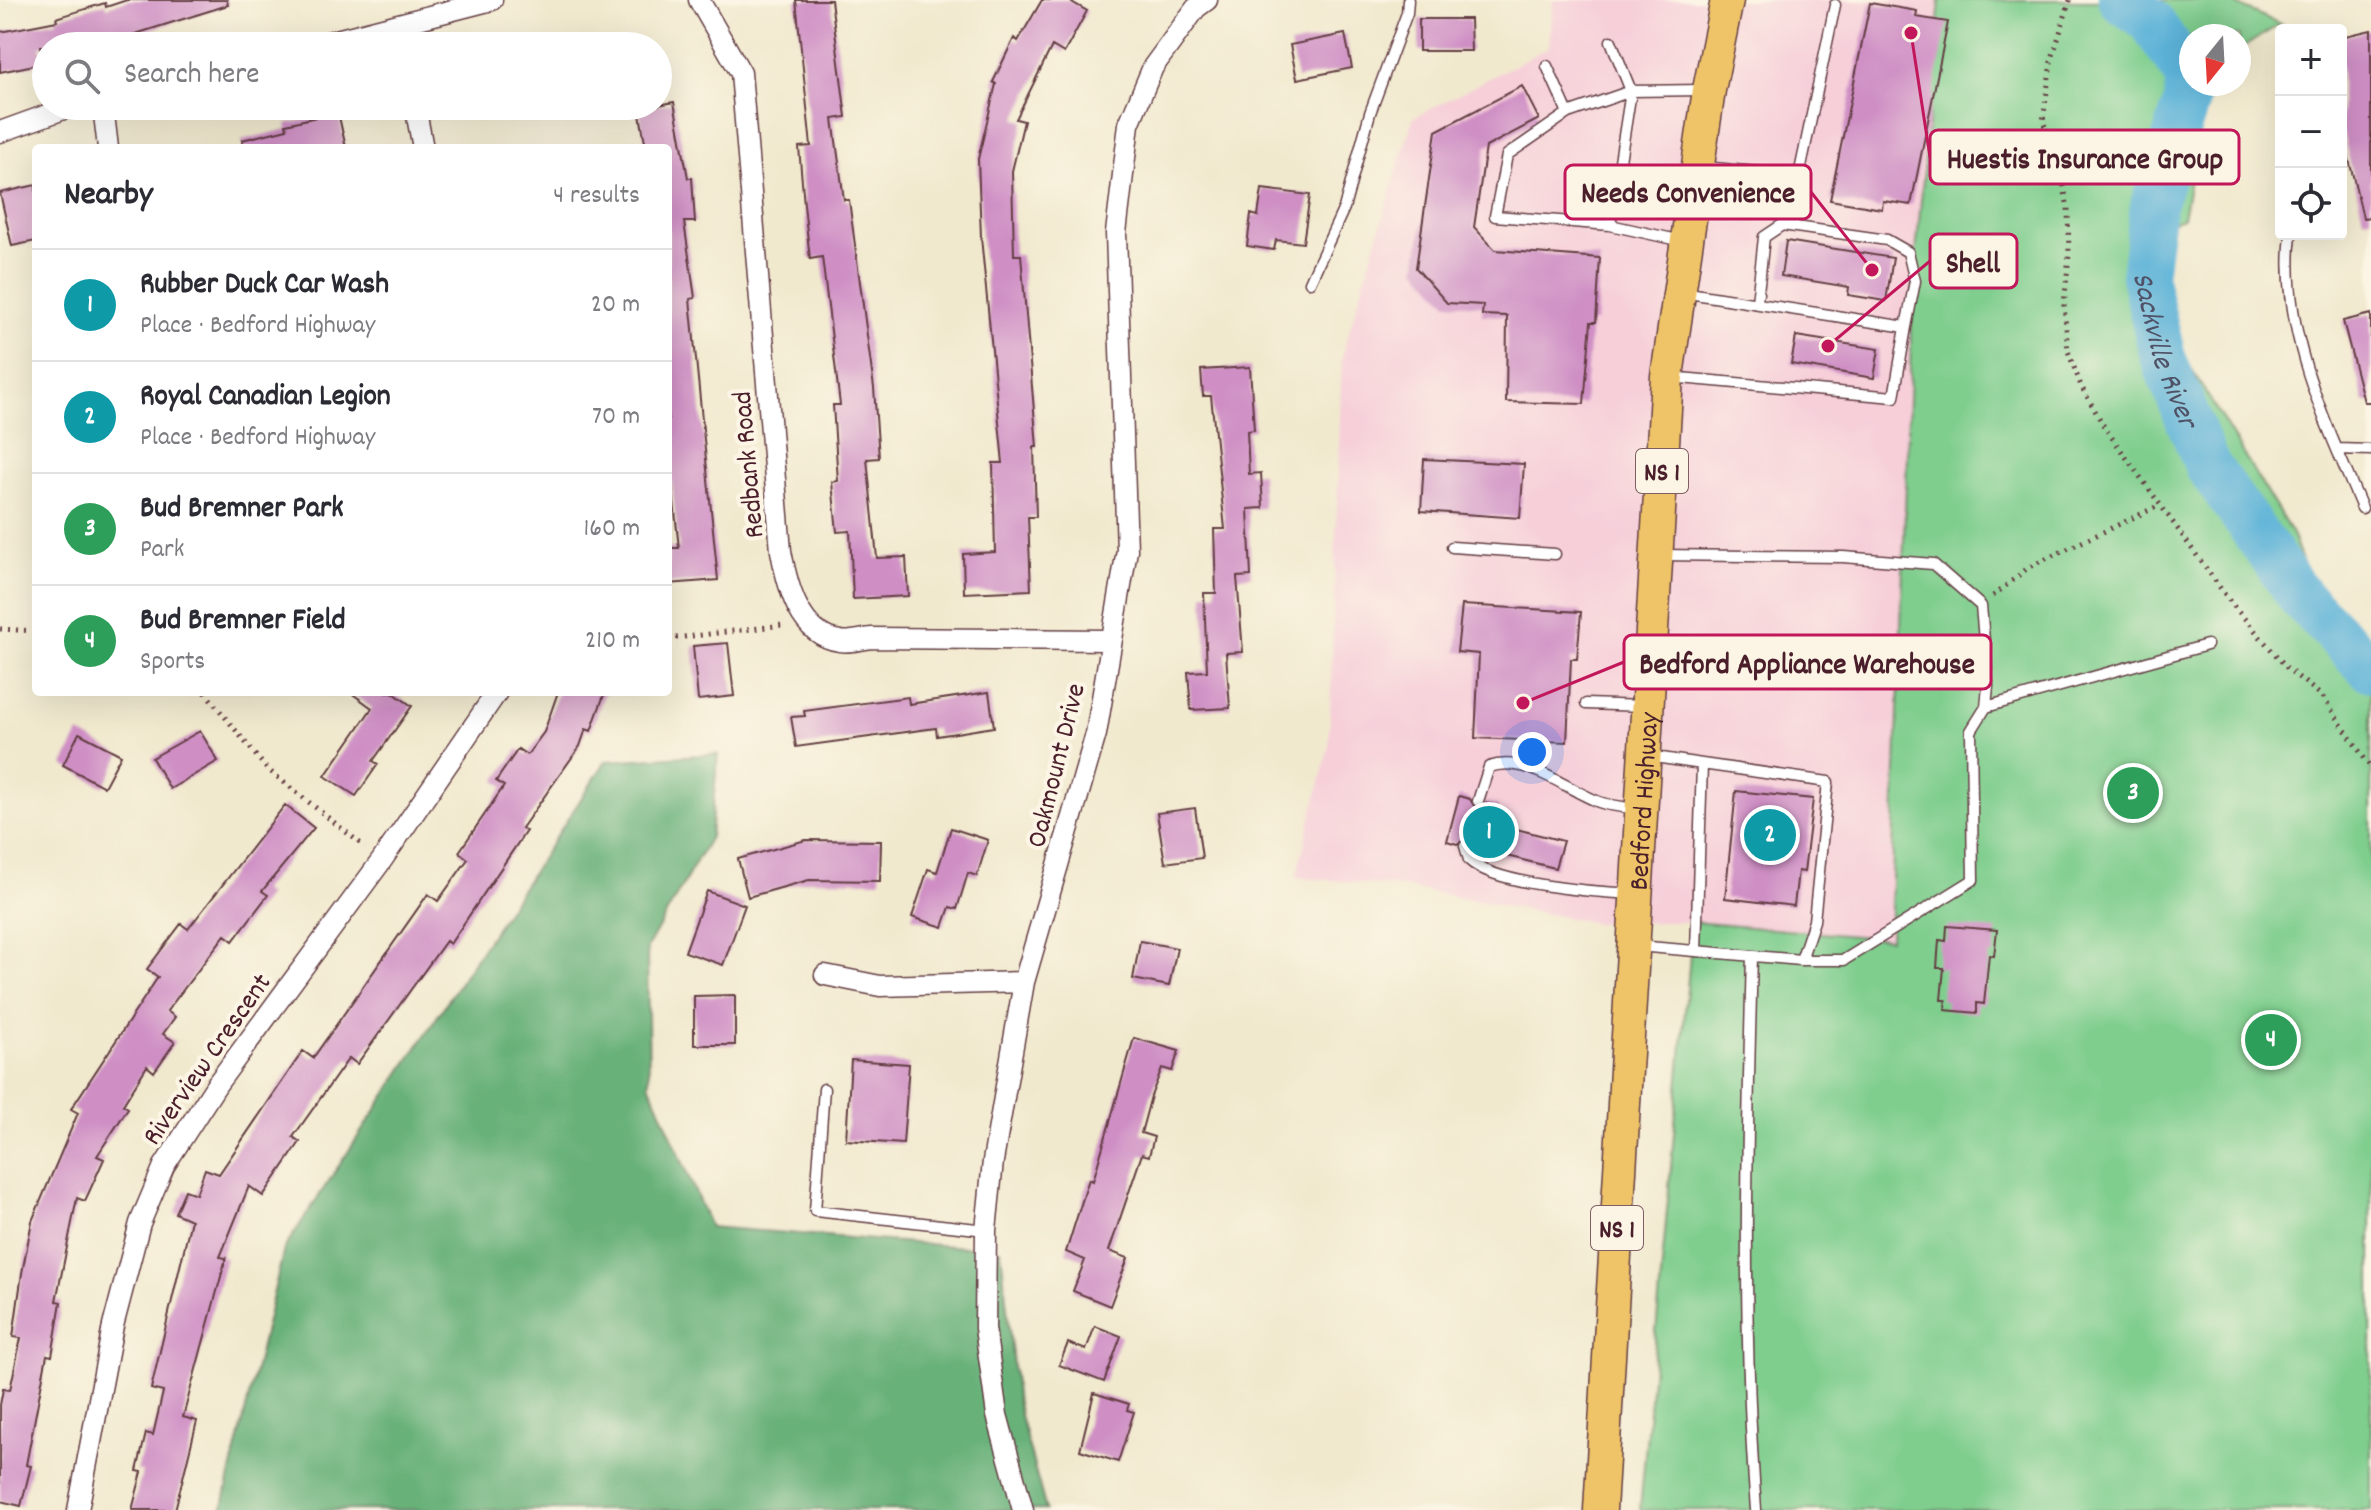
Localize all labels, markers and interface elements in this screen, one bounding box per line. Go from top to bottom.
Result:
north arrow [2179,24,2251,96]
map controls [2275,24,2347,240]
button: + [2275,24,2347,96]
search box [32,32,672,120]
icon: search [60,54,104,98]
text: Search here [124,55,260,98]
button: − [2275,96,2347,168]
callout: Huestis Insurance Group [1930,130,2239,184]
text: Huestis Insurance Group [1947,141,2223,184]
callout: Needs Convenience [1565,165,1811,219]
button: locate [2275,168,2347,240]
text: Nearby [64,172,153,221]
text: Needs Convenience [1581,175,1795,218]
text: 4 results [553,178,640,215]
callout: Shell [1930,234,2017,288]
text: Shell [1946,245,2001,288]
text: Rubber Duck Car Wash [140,265,389,308]
water label: Sackville River [2118,268,2208,438]
text: 1 [87,287,93,324]
text: 20 m [591,287,640,324]
text: Place · Bedford Highway [140,308,375,345]
text: Royal Canadian Legion [140,377,391,420]
street label: Redbank Road [725,389,777,540]
text: 2 [84,399,96,436]
text: 70 m [592,399,640,436]
text: Place · Bedford Highway [140,420,375,457]
road number: NS 1 [1636,449,1688,493]
text: Bud Bremner Park [140,489,343,532]
text: 3 [84,511,96,548]
text: 160 m [584,511,640,548]
text: Park [140,532,184,569]
text: Bud Bremner Field [140,601,346,644]
text: 4 [85,623,95,660]
text: 210 m [585,623,640,660]
callout: Bedford Appliance Warehouse [1624,635,1991,689]
text: Sports [140,644,205,681]
text: Bedford Appliance Warehouse [1639,646,1975,689]
street label: Oakmount Drive [1019,680,1099,853]
street label: Bedford Highway [1622,711,1672,892]
your location [1512,732,1552,772]
pin: 3 [2107,763,2159,823]
pin: 1 [1463,802,1515,862]
pin: 2 [1744,805,1796,865]
street label: Riverview Crescent [135,967,283,1155]
pin: 4 [2245,1010,2297,1070]
road number: NS 1 [1591,1206,1643,1250]

